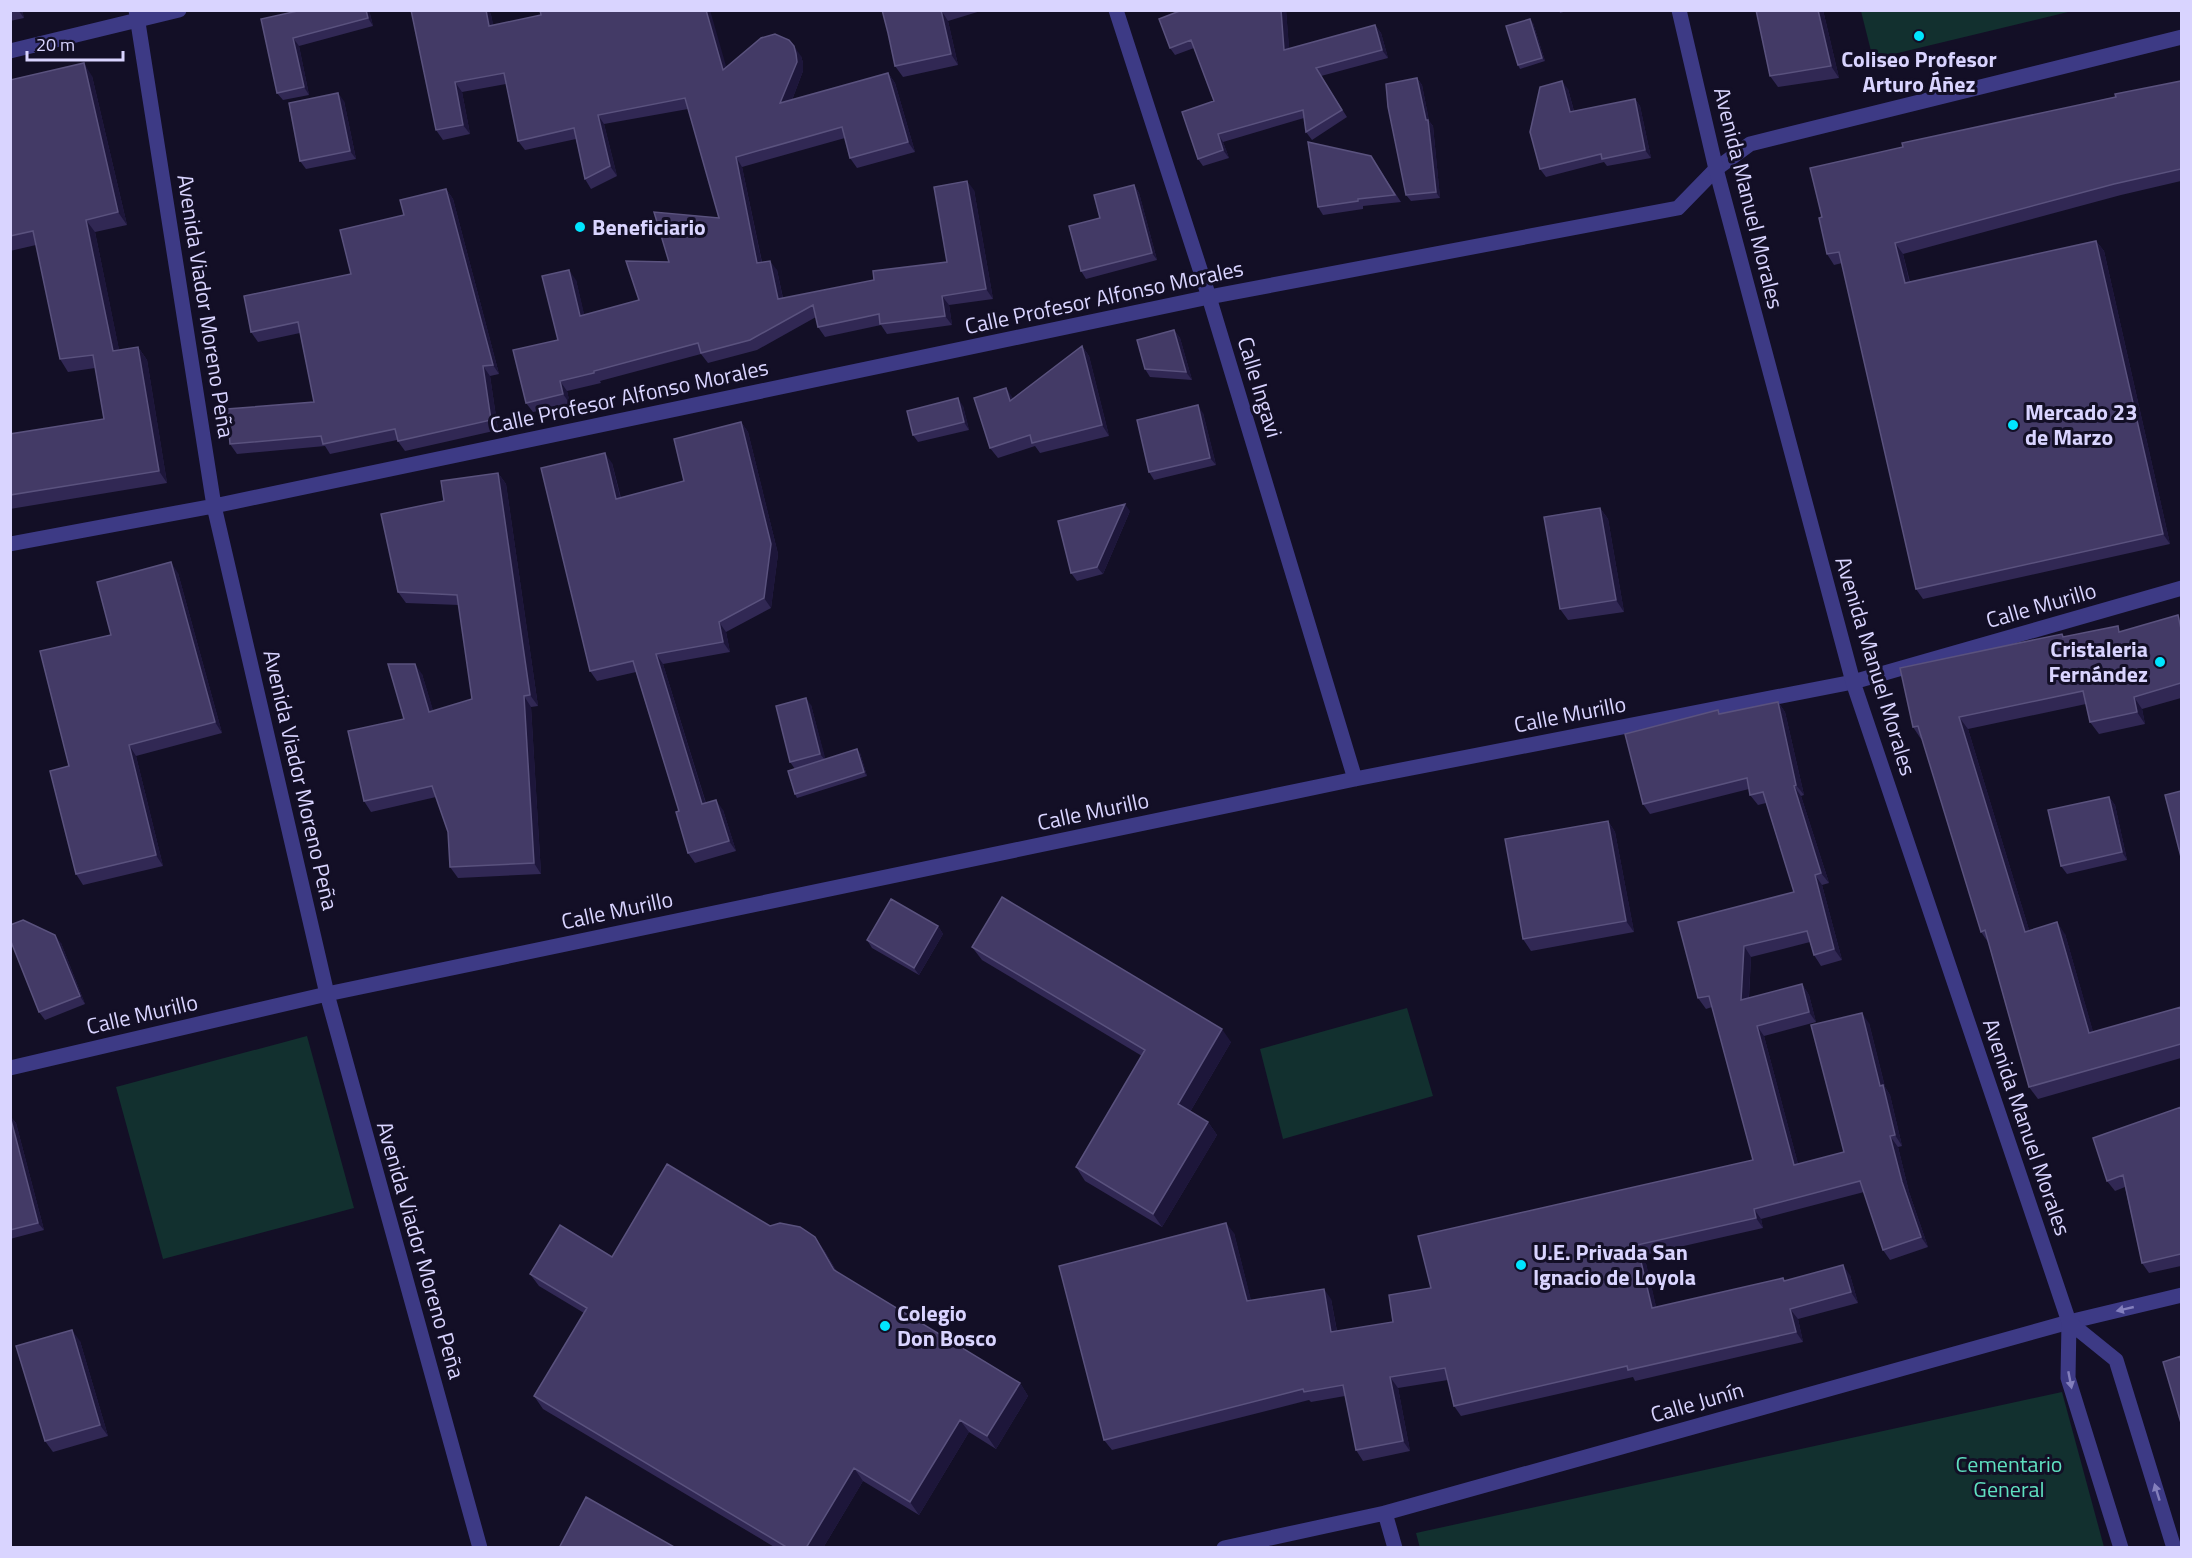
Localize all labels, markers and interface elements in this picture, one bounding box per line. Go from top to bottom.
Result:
scale bar [27,24,123,62]
marker: Coliseo Profesor Arturo Áñez [1912,29,1926,43]
text: 20 m [36,31,75,58]
place label: Coliseo Profesor Arturo Áñez [1841,42,1997,101]
street label: Avenida Manuel Morales [1705,84,1793,312]
street label: Avenida Viador Moreno Peña [168,172,244,440]
place label: Beneficiario [592,210,706,244]
marker: Beneficiario [573,220,587,234]
street label: Calle Profesor Alfonso Morales [962,251,1246,343]
street label: Calle Ingavi [1229,332,1291,442]
street label: Calle Profesor Alfonso Morales [487,350,771,442]
place label: Mercado 23 de Marzo [2025,395,2137,454]
marker: Mercado 23 de Marzo [2006,418,2020,432]
street label: Avenida Manuel Morales [1826,552,1926,780]
street label: Calle Murillo [1982,573,2100,637]
place label: Cristaleria Fernández [2048,632,2148,691]
street label: Avenida Viador Moreno Peña [254,646,348,914]
marker: Cristaleria Fernández [2153,655,2167,669]
street label: Calle Murillo [1511,686,1629,742]
street label: Calle Murillo [1034,783,1152,839]
street label: Calle Murillo [558,882,676,938]
street label: Calle Murillo [83,985,201,1043]
street label: Avenida Manuel Morales [1974,1014,2080,1240]
street label: Avenida Viador Moreno Peña [368,1117,474,1383]
place label: U.E. Privada San Ignacio de Loyola [1533,1235,1696,1294]
marker: U.E. Privada San Ignacio de Loyola [1514,1258,1528,1272]
place label: Colegio Don Bosco [897,1296,997,1355]
one-way arrow [2116,1304,2134,1314]
marker: Colegio Don Bosco [878,1319,892,1333]
one-way arrow [2066,1371,2075,1390]
street label: Calle Junín [1646,1372,1748,1432]
park label: Cementario General [1956,1447,2062,1506]
one-way arrow [2152,1483,2161,1501]

